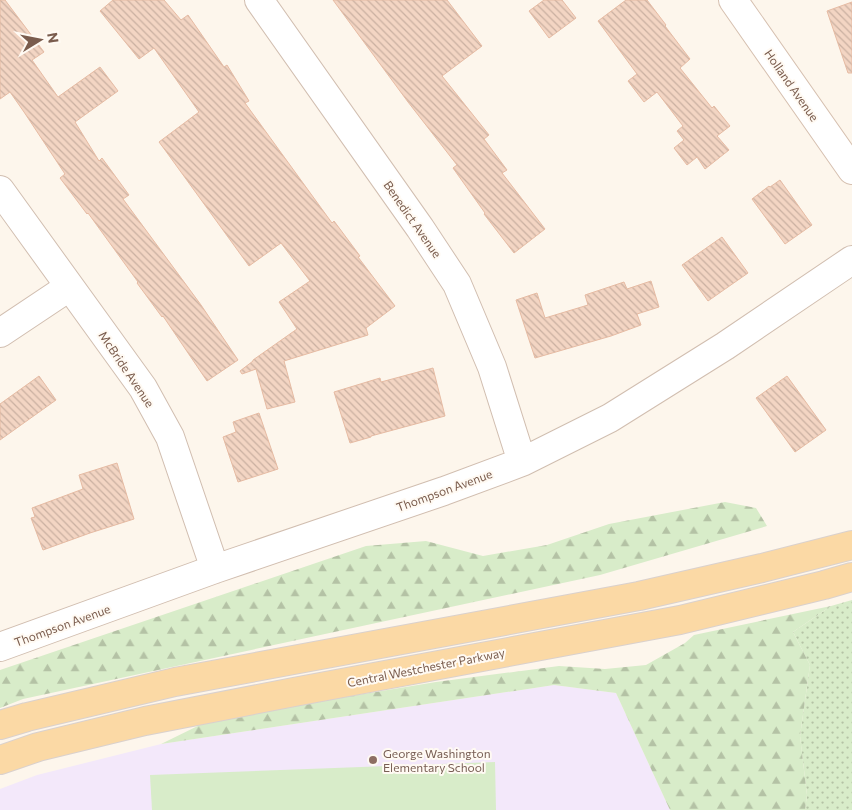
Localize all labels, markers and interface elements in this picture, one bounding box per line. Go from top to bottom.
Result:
north arrow [15,15,65,65]
text: N [44,31,63,44]
street label: Holland Avenue [762,46,822,124]
street label: Benedict Avenue [381,178,445,260]
street label: McBride Avenue [96,328,158,410]
street label: Thompson Avenue [394,466,494,514]
street label: Thompson Avenue [12,601,112,649]
street label: Central Westchester Parkway [346,645,506,689]
place label: George Washington Elementary School [383,746,491,774]
marker: George Washington Elementary School [367,754,379,766]

